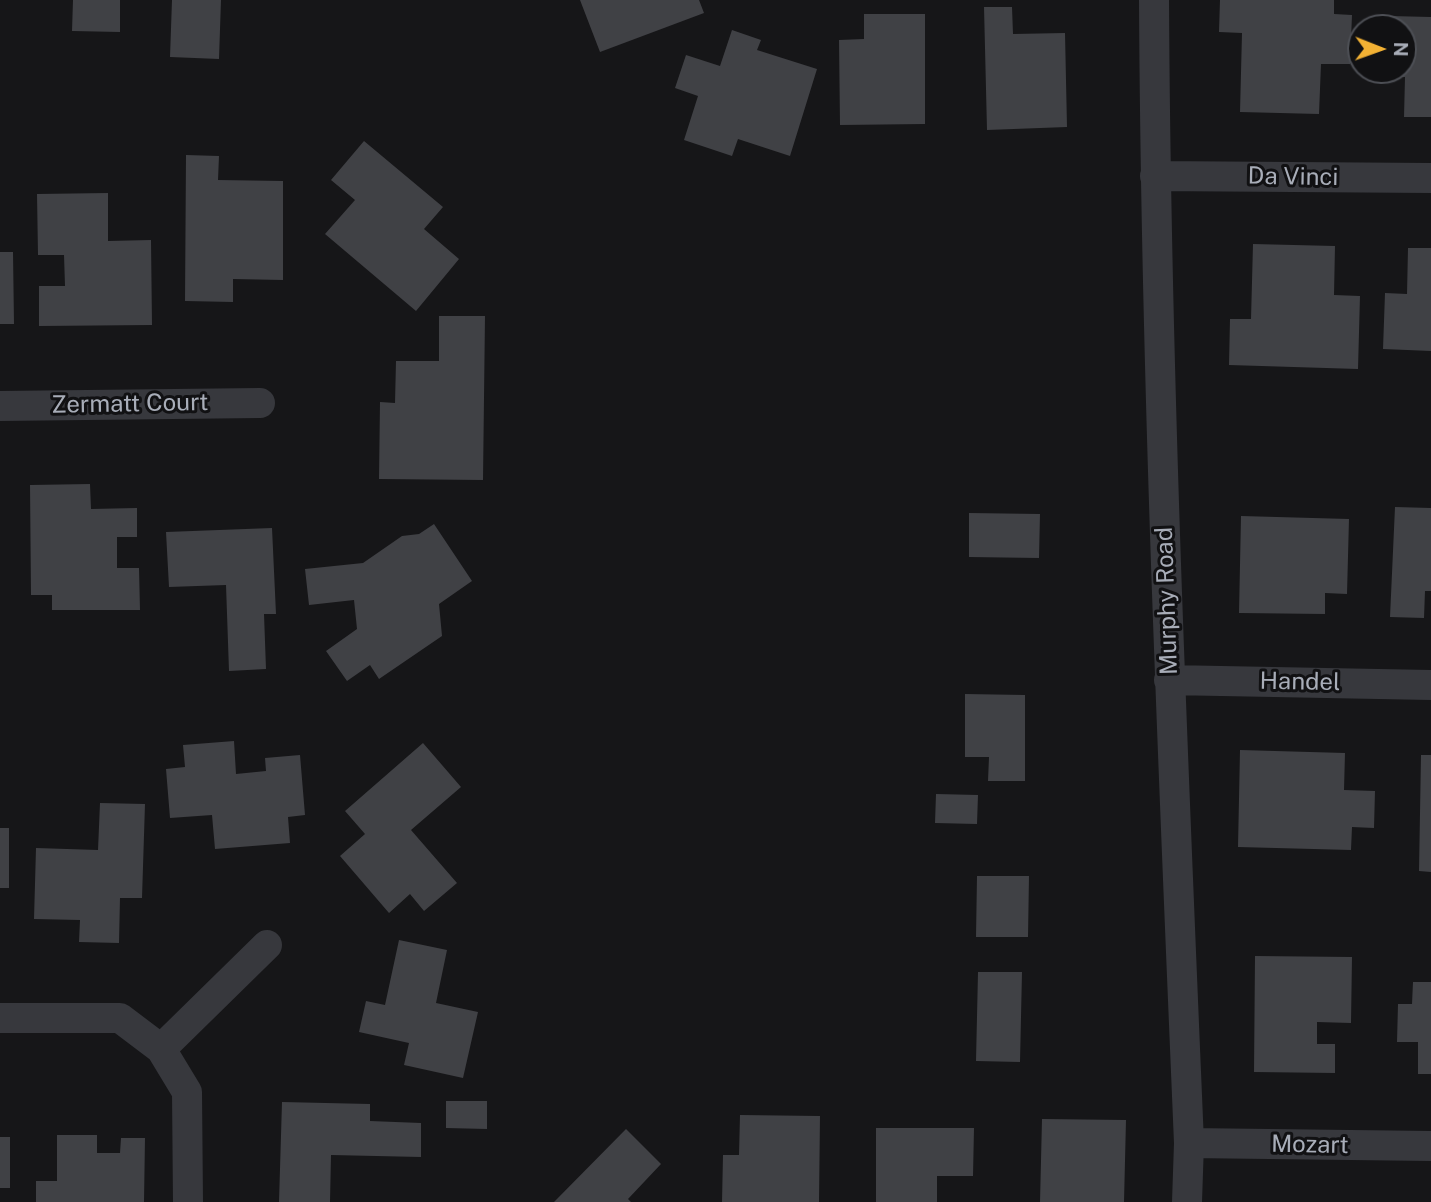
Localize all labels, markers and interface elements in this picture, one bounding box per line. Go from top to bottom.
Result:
north arrow [1347,14,1417,84]
text: N [1390,42,1412,57]
street label: Da Vinci [1247,162,1339,192]
street label: Zermatt Court [51,388,209,420]
street label: Murphy Road [1150,527,1184,675]
street label: Handel [1259,667,1341,697]
street label: Mozart [1271,1130,1349,1160]

